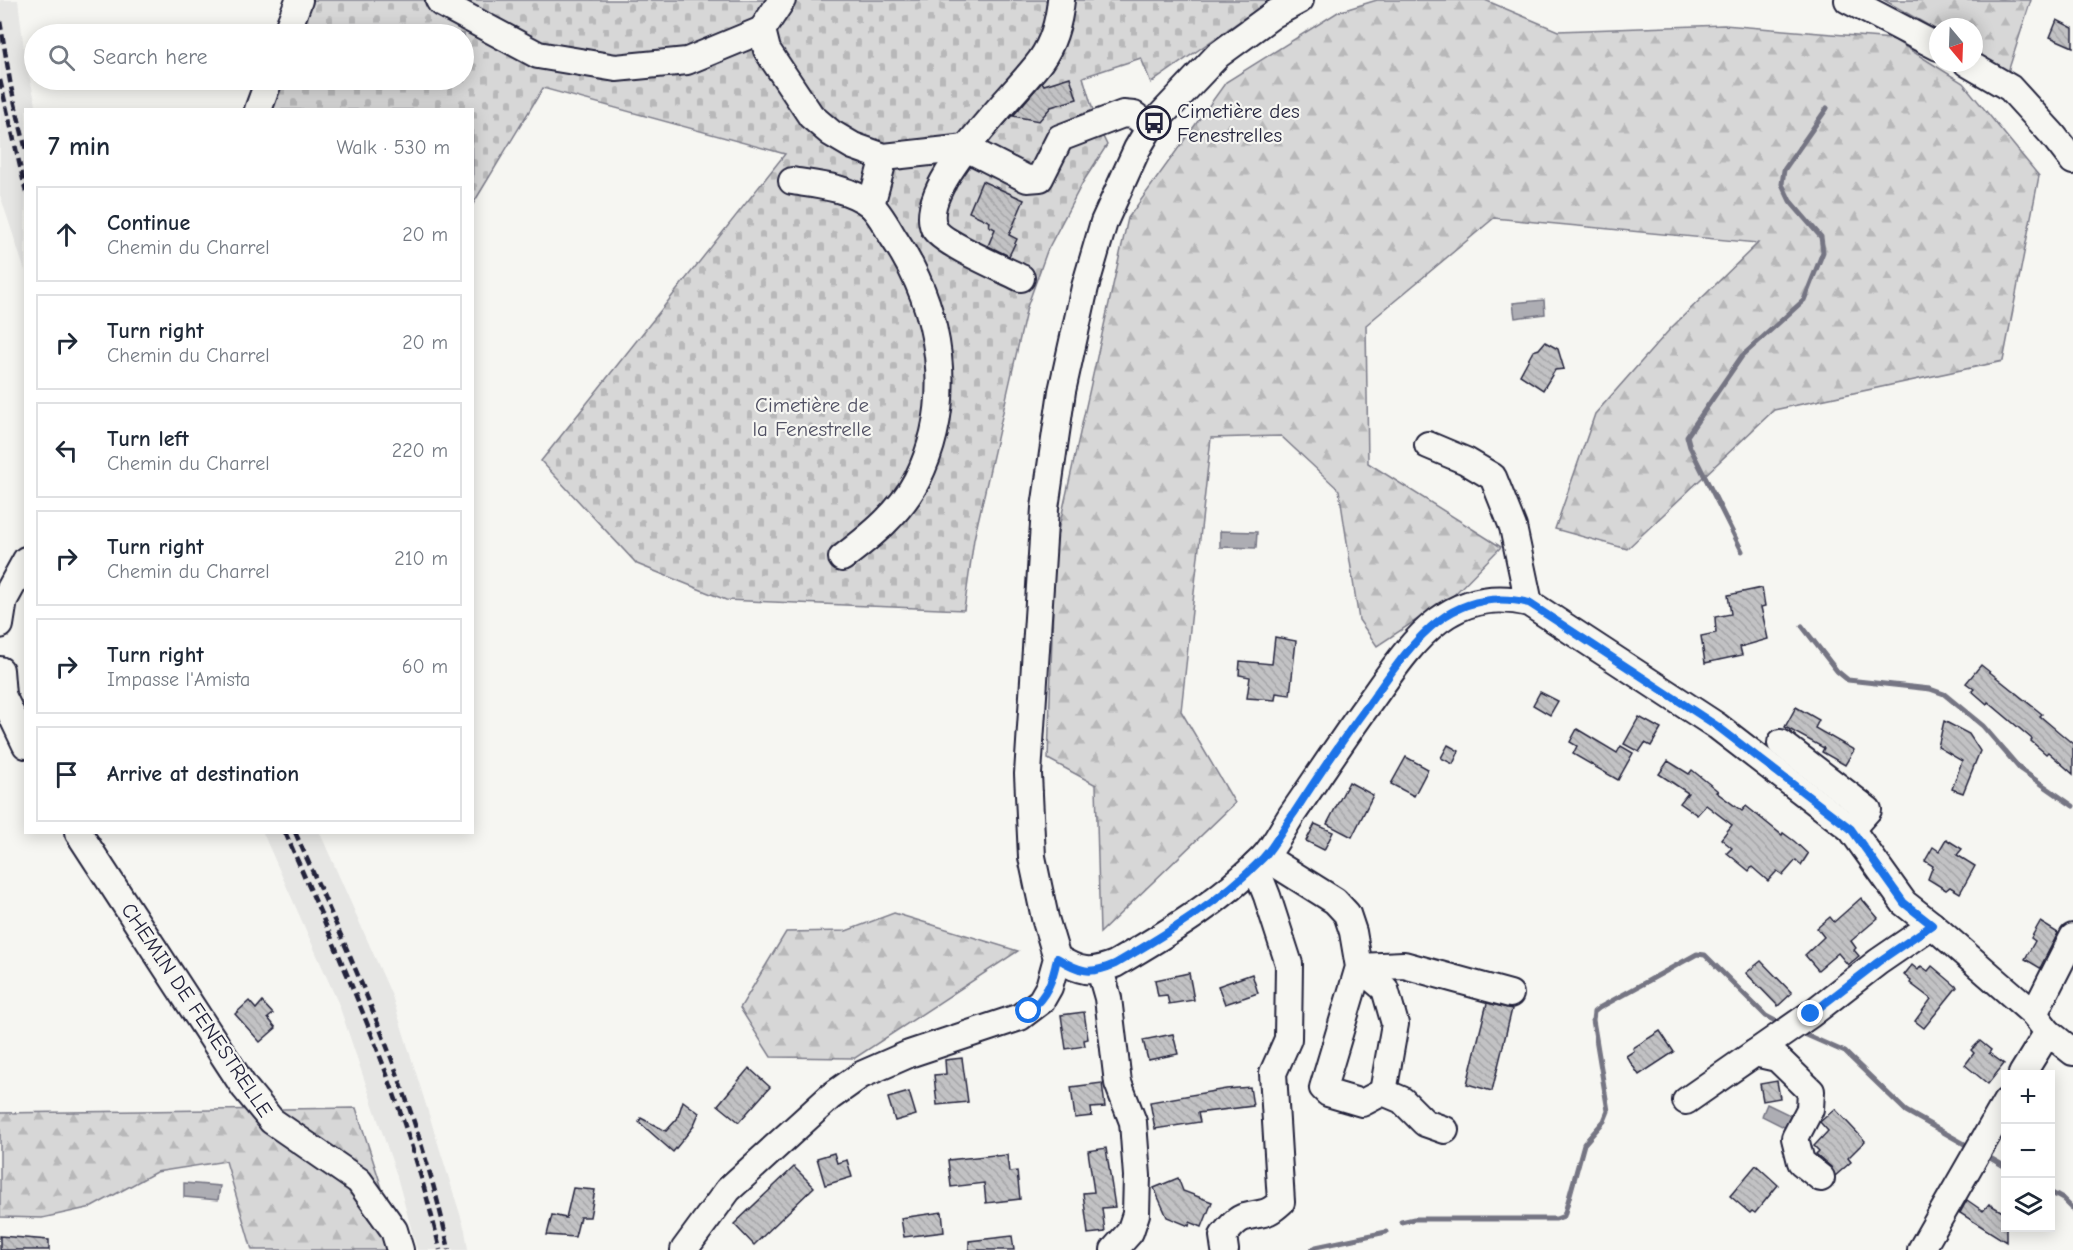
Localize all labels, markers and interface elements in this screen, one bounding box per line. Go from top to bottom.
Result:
north arrow [1929,18,1983,72]
search box [24,24,474,90]
icon: search [45,41,78,74]
text: Search here [93,44,208,70]
place label: Cimetière des Fenestrelles [1177,99,1300,147]
bus stop icon: Cimetière des Fenestrelles [1136,105,1172,141]
text: 7 min [48,132,110,162]
text: Walk · 530 m [336,136,450,159]
text: Continue [107,210,190,236]
icon: ahead [50,218,83,251]
text: 20 m [402,223,448,246]
text: Chemin du Charrel [107,236,270,259]
text: Turn right [107,318,204,344]
icon: right [50,326,83,359]
text: 20 m [402,331,448,354]
text: Chemin du Charrel [107,344,270,367]
park label: Cimetière de la Fenestrelle [753,393,871,441]
text: Turn left [107,426,189,452]
icon: left [50,434,83,467]
text: 220 m [392,439,448,462]
text: Chemin du Charrel [107,452,270,475]
text: Turn right [107,534,204,560]
icon: right [50,542,83,575]
text: 210 m [394,547,448,570]
text: Chemin du Charrel [107,560,270,583]
text: Turn right [107,642,204,668]
icon: right [50,650,83,683]
text: 60 m [402,655,448,678]
text: Impasse l'Amista [107,668,250,691]
icon: arrive [50,758,83,791]
text: Arrive at destination [107,761,299,787]
street label: CHEMIN DE FENESTRELLE [116,898,278,1122]
route start [1015,997,1041,1023]
route end [1797,1000,1823,1026]
map controls [2001,1070,2055,1232]
button: + [2001,1070,2055,1124]
button: − [2001,1124,2055,1178]
button: layers [2001,1178,2055,1232]

